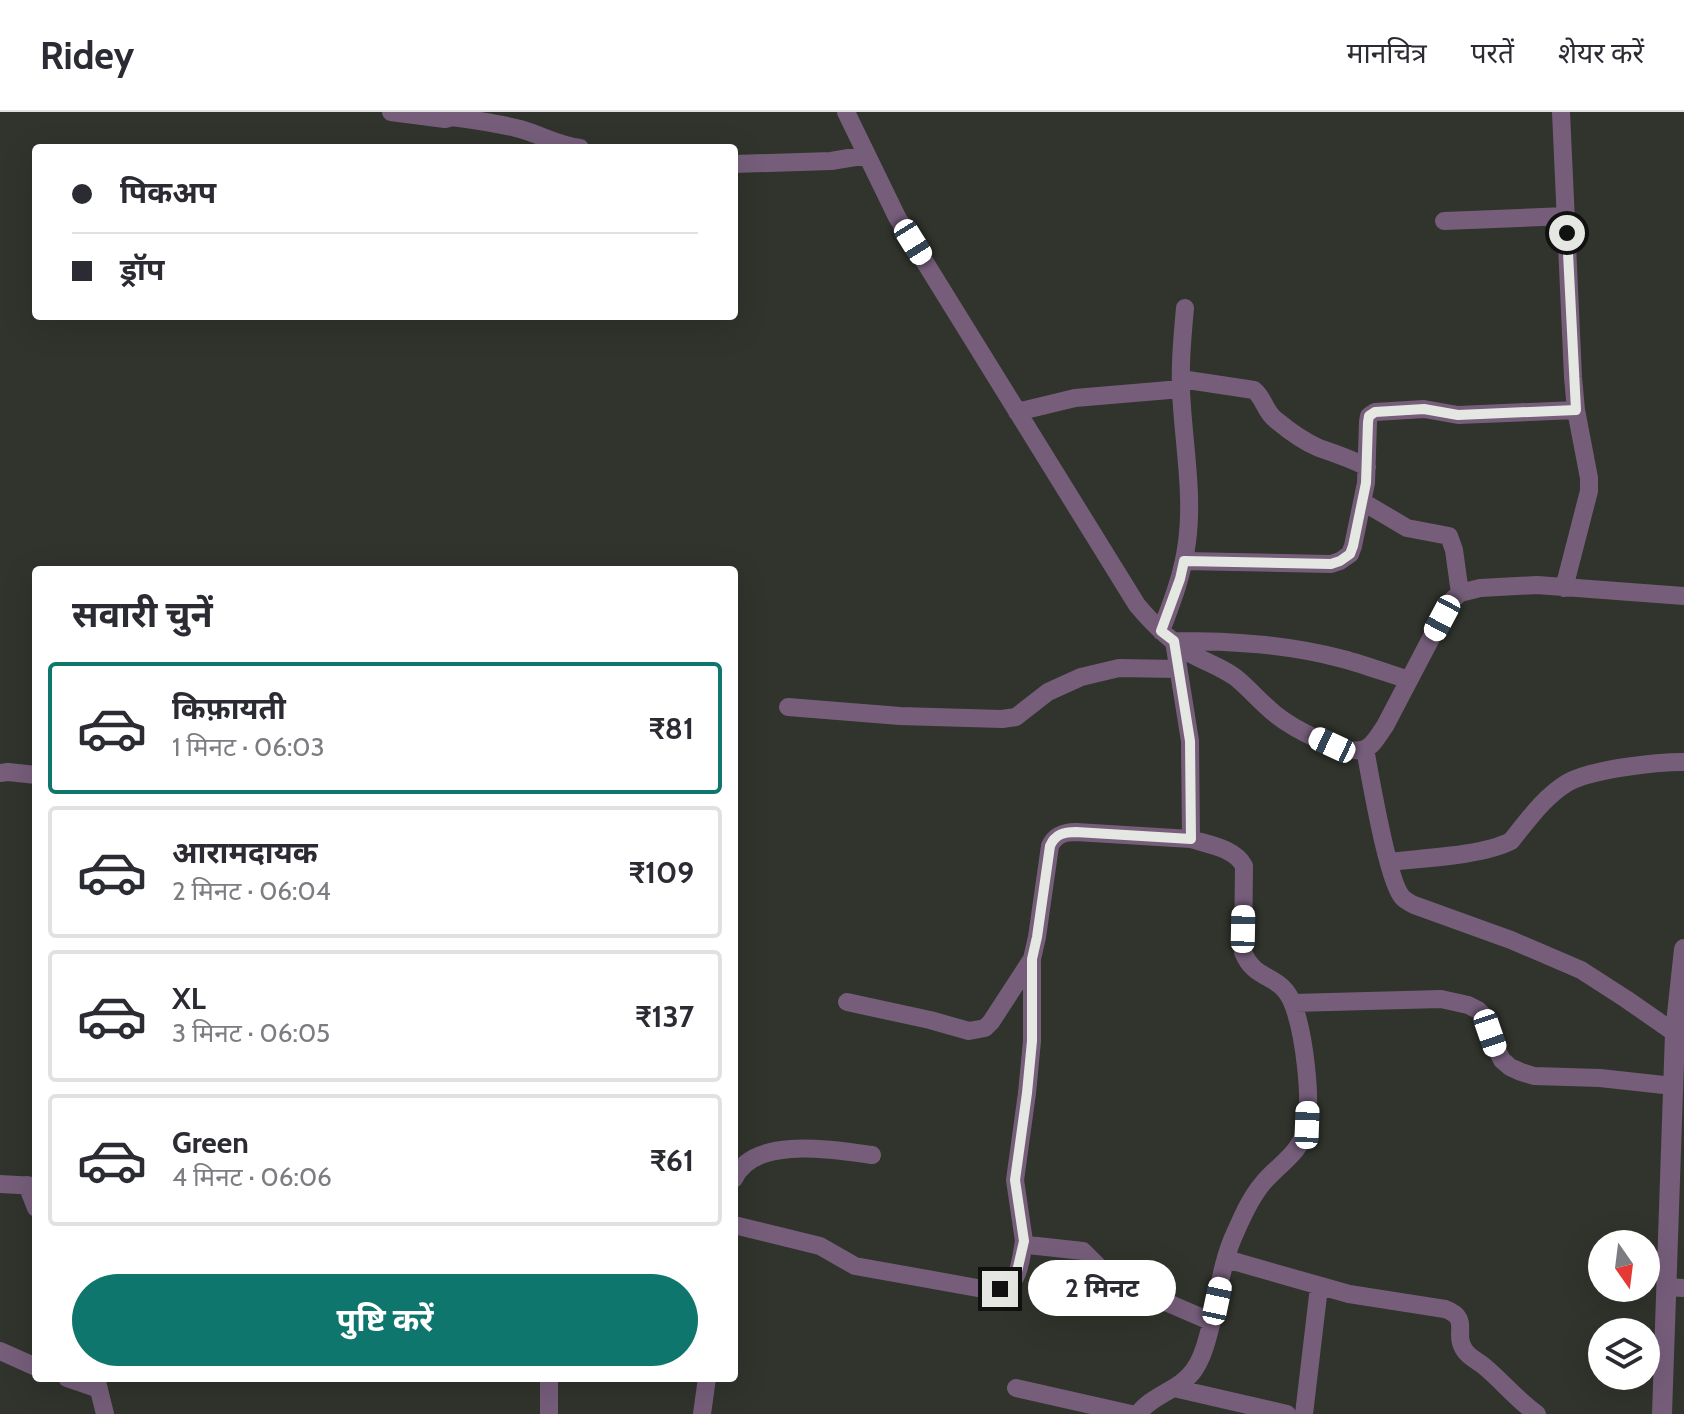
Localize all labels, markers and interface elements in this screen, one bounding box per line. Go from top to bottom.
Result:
text: Ridey [40,32,134,79]
text: मानचित्र [1347,36,1427,70]
text: परतें [1471,36,1514,70]
text: शेयर करें [1558,36,1644,70]
text: पिकअप [120,174,216,211]
car [890,215,936,269]
route start [1549,215,1585,251]
text: ड्रॉप [120,251,164,288]
car [1420,591,1464,645]
text: सवारी चुनें [72,592,213,636]
text: किफ़ायती [172,690,286,727]
icon: car [76,692,148,764]
text: ₹81 [648,710,694,747]
car [1305,724,1359,766]
text: 1 मिनट · 06:03 [172,731,325,763]
text: आरामदायक [172,834,318,871]
icon: car [76,836,148,908]
text: ₹109 [629,854,694,891]
text: 2 मिनट · 06:04 [172,875,331,907]
car [1231,905,1255,953]
icon: car [76,980,148,1052]
text: XL [172,980,206,1017]
text: ₹137 [635,998,694,1035]
car [1471,1006,1509,1060]
text: 3 मिनट · 06:05 [172,1017,330,1049]
car [1294,1101,1320,1149]
icon: car [76,1124,148,1196]
text: Green [172,1124,249,1161]
text: ₹61 [650,1142,694,1179]
text: 4 मिनट · 06:06 [172,1161,332,1193]
north arrow [1588,1230,1660,1302]
map controls [1588,1230,1660,1390]
callout: 2 मिनट [1028,1261,1176,1317]
route end [982,1271,1018,1307]
text: 2 मिनट [1065,1272,1139,1304]
button: पुष्टि करें [72,1274,698,1366]
car [1200,1275,1234,1327]
button: layers [1588,1318,1660,1390]

